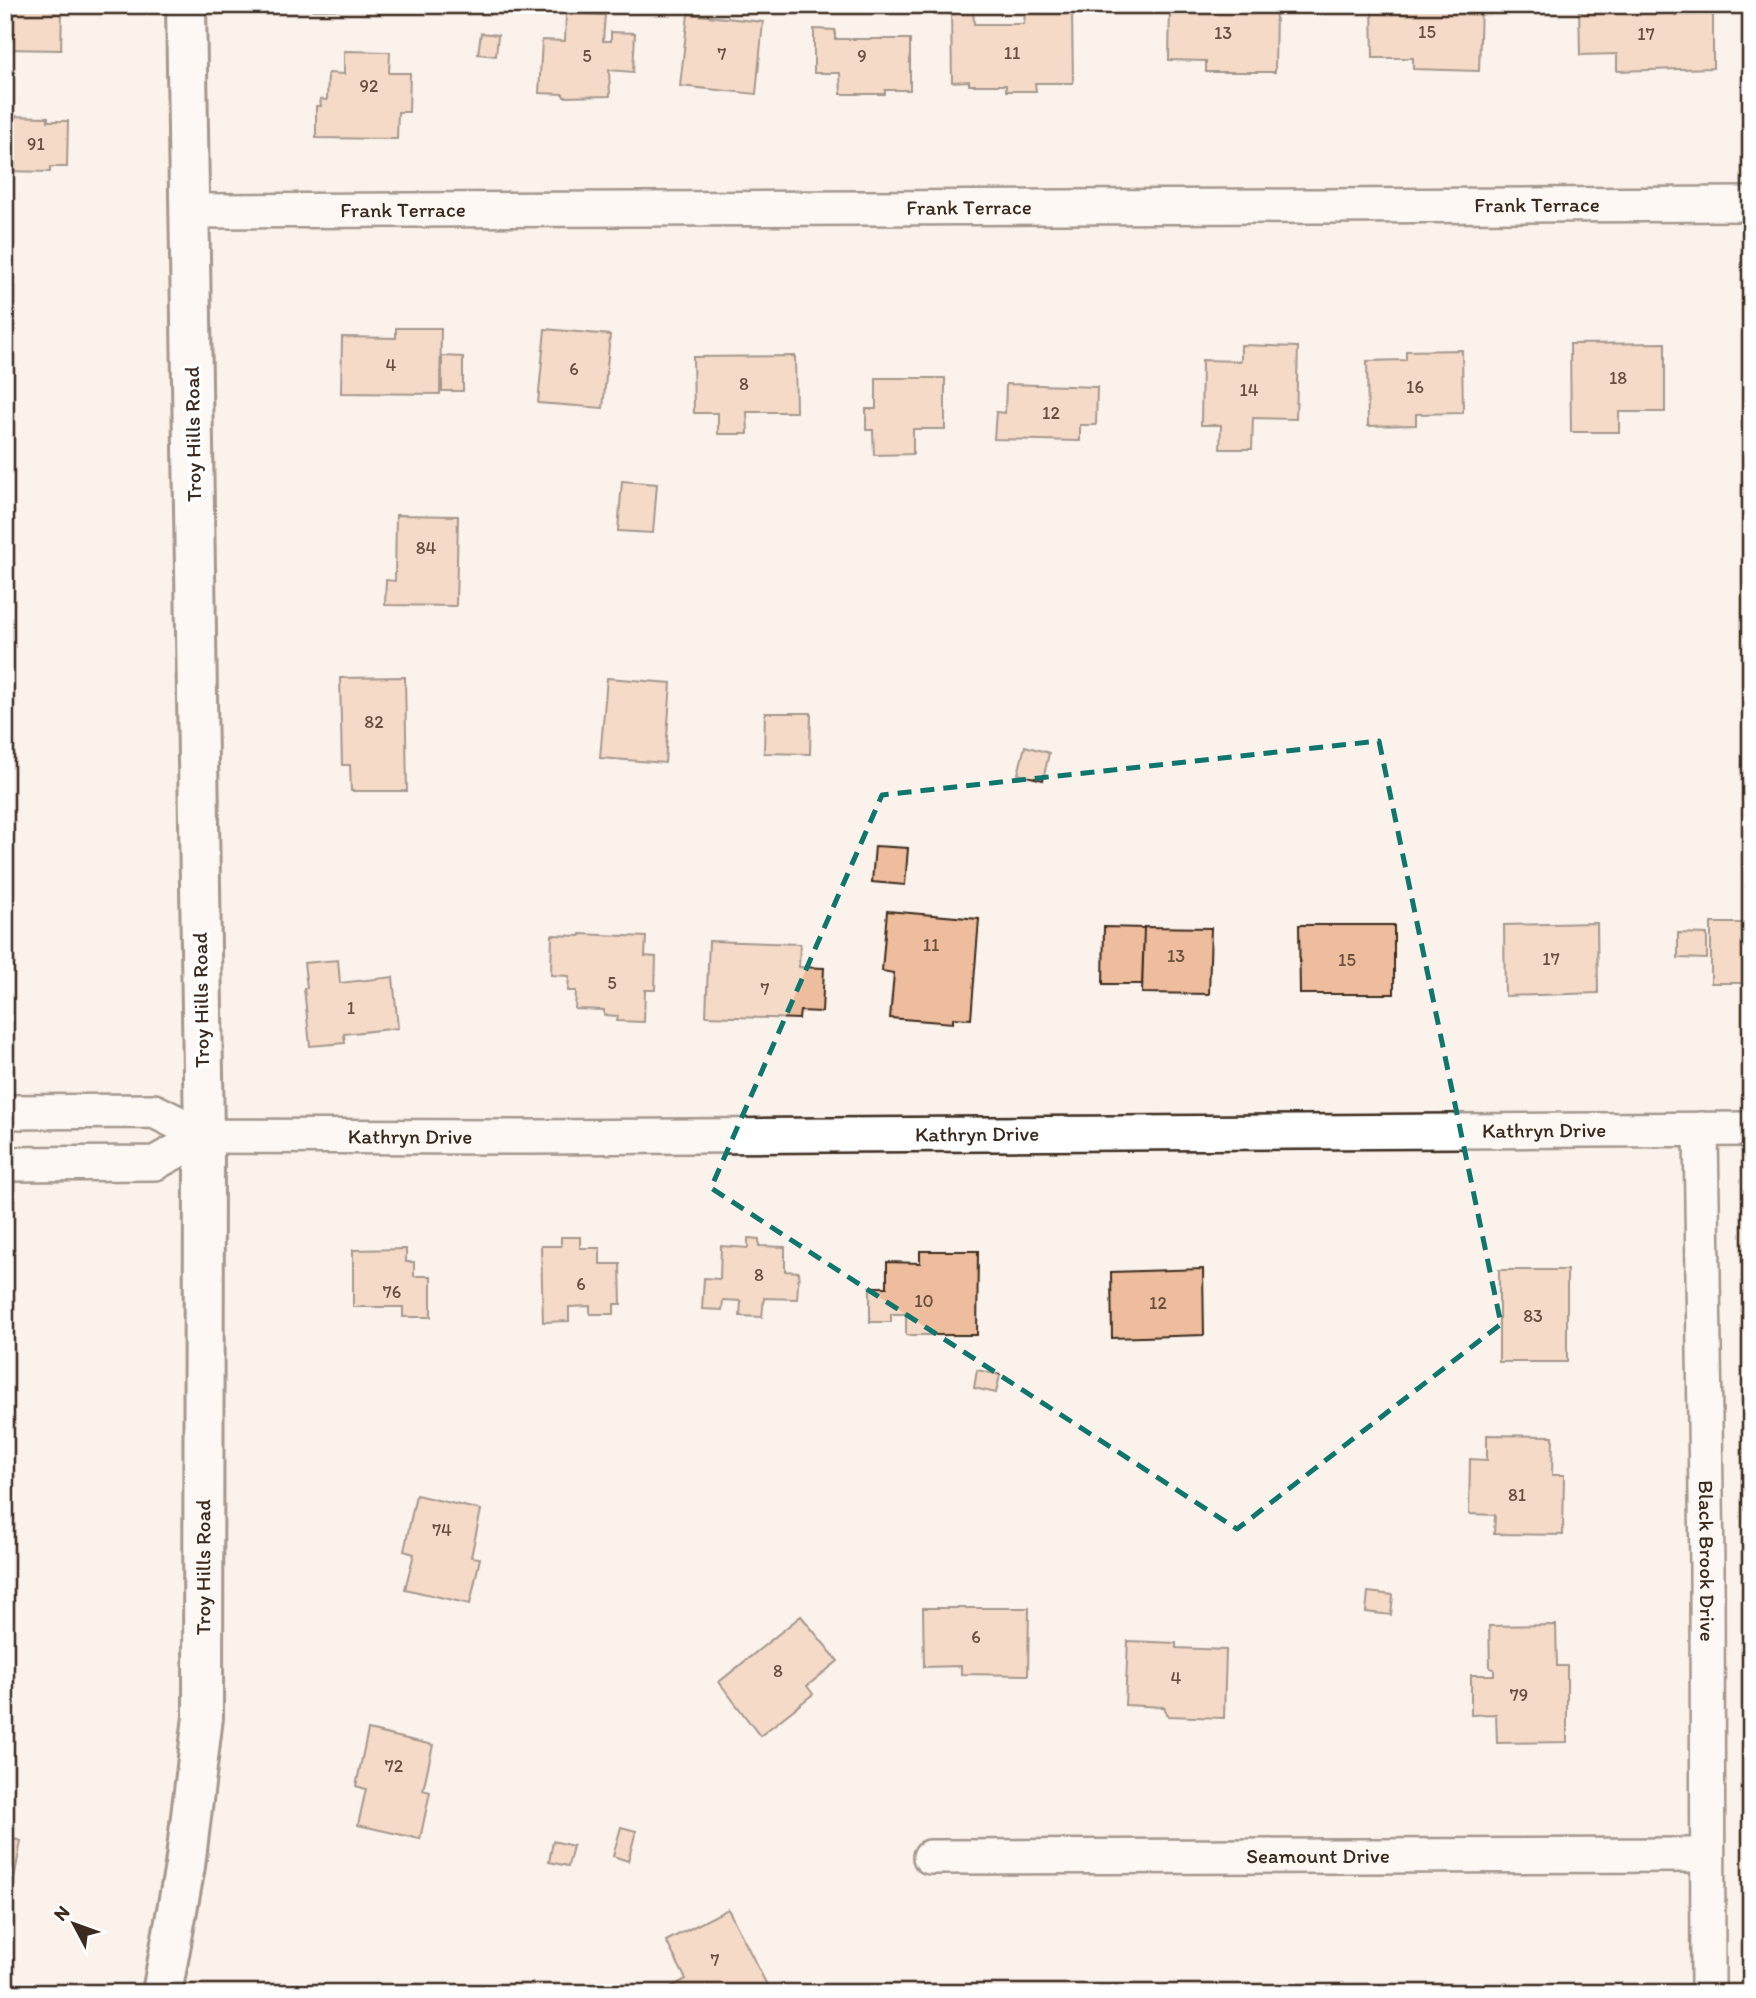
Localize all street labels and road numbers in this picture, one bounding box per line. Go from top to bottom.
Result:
street label: Frank Terrace [1474,192,1600,217]
street label: Frank Terrace [906,194,1032,220]
street label: Frank Terrace [340,197,466,222]
street label: Troy Hills Road [179,365,206,502]
street label: Troy Hills Road [187,931,214,1068]
street label: Kathryn Drive [1482,1117,1606,1143]
street label: Kathryn Drive [915,1121,1039,1146]
street label: Kathryn Drive [348,1123,472,1149]
street label: Black Brook Drive [1694,1480,1720,1642]
street label: Troy Hills Road [190,1499,215,1635]
street label: Seamount Drive [1246,1843,1390,1868]

